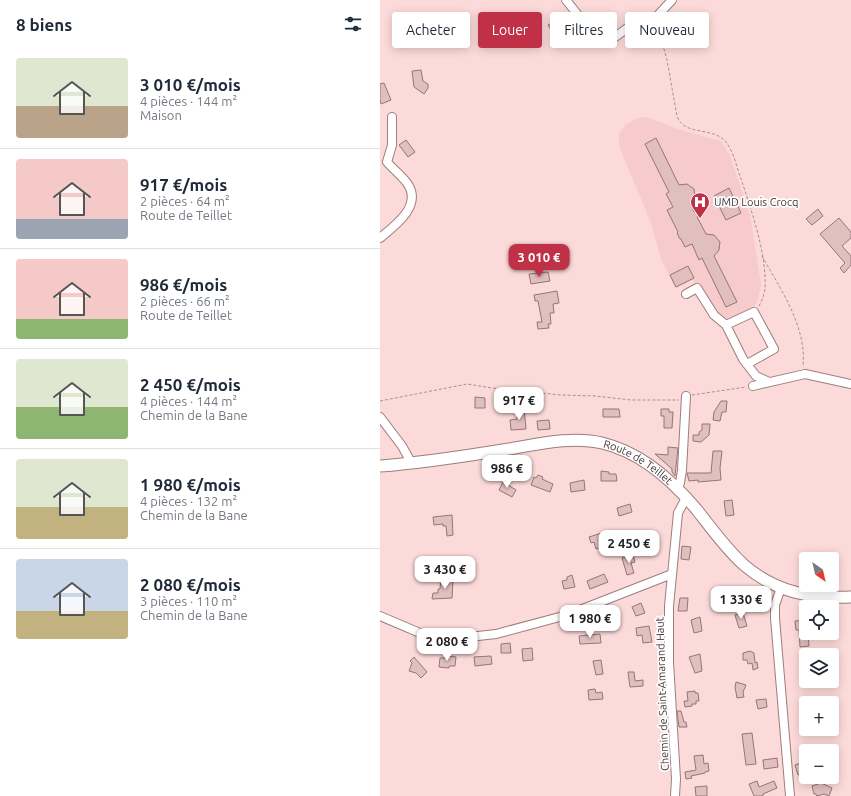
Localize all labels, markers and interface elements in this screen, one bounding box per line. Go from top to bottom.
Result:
chip: Acheter [392,12,470,48]
chip: Louer [478,12,542,48]
chip: Filtres [550,12,617,48]
chip: Nouveau [625,12,709,48]
icon: filters [342,13,364,35]
text: 8 biens [16,15,72,34]
icon: home [48,74,96,122]
text: 3 010 €/mois [140,75,241,94]
text: 4 pièces · 144 m² [140,94,237,108]
text: Maison [140,108,182,122]
icon: home [48,175,96,223]
text: 917 €/mois [140,175,227,194]
hospital icon: UMD Louis Crocq [689,191,711,219]
text: 2 pièces · 64 m² [140,194,230,208]
place label: UMD Louis Crocq [714,196,799,208]
text: Route de Teillet [140,208,232,222]
pin: 3 010 € [502,244,576,278]
text: 3 010 € [518,250,560,264]
icon: home [48,275,96,323]
text: 986 €/mois [140,275,227,294]
text: 2 pièces · 66 m² [140,294,230,308]
text: Route de Teillet [140,308,232,322]
icon: home [48,375,96,423]
text: 2 450 €/mois [140,375,241,394]
pin: 917 € [491,387,547,421]
text: 917 € [503,393,535,407]
text: 4 pièces · 144 m² [140,394,237,408]
text: Chemin de la Bane [140,408,248,422]
street label: Route de Teillet [602,438,675,487]
pin: 986 € [479,455,535,489]
text: 986 € [491,461,523,475]
icon: home [48,475,96,523]
text: 1 980 €/mois [140,475,241,494]
text: 4 pièces · 132 m² [140,494,237,508]
text: Chemin de la Bane [140,508,248,522]
pin: 2 450 € [592,530,666,564]
text: 2 450 € [608,536,650,550]
north arrow [799,552,839,592]
map controls [799,552,839,784]
pin: 3 430 € [408,556,482,590]
text: 3 430 € [424,562,466,576]
icon: home [48,575,96,623]
text: 2 080 €/mois [140,575,241,594]
pin: 1 330 € [704,586,778,620]
text: 1 330 € [720,592,762,606]
text: 3 pièces · 110 m² [140,594,237,608]
button: locate [799,600,839,640]
pin: 1 980 € [553,605,627,639]
text: Chemin de la Bane [140,608,248,622]
text: 1 980 € [569,611,611,625]
street label: Chemin de Saint-Amarand Haut [653,616,671,771]
pin: 2 080 € [410,628,484,662]
text: 2 080 € [426,634,468,648]
button: layers [799,648,839,688]
button: + [799,696,839,736]
button: − [799,744,839,784]

